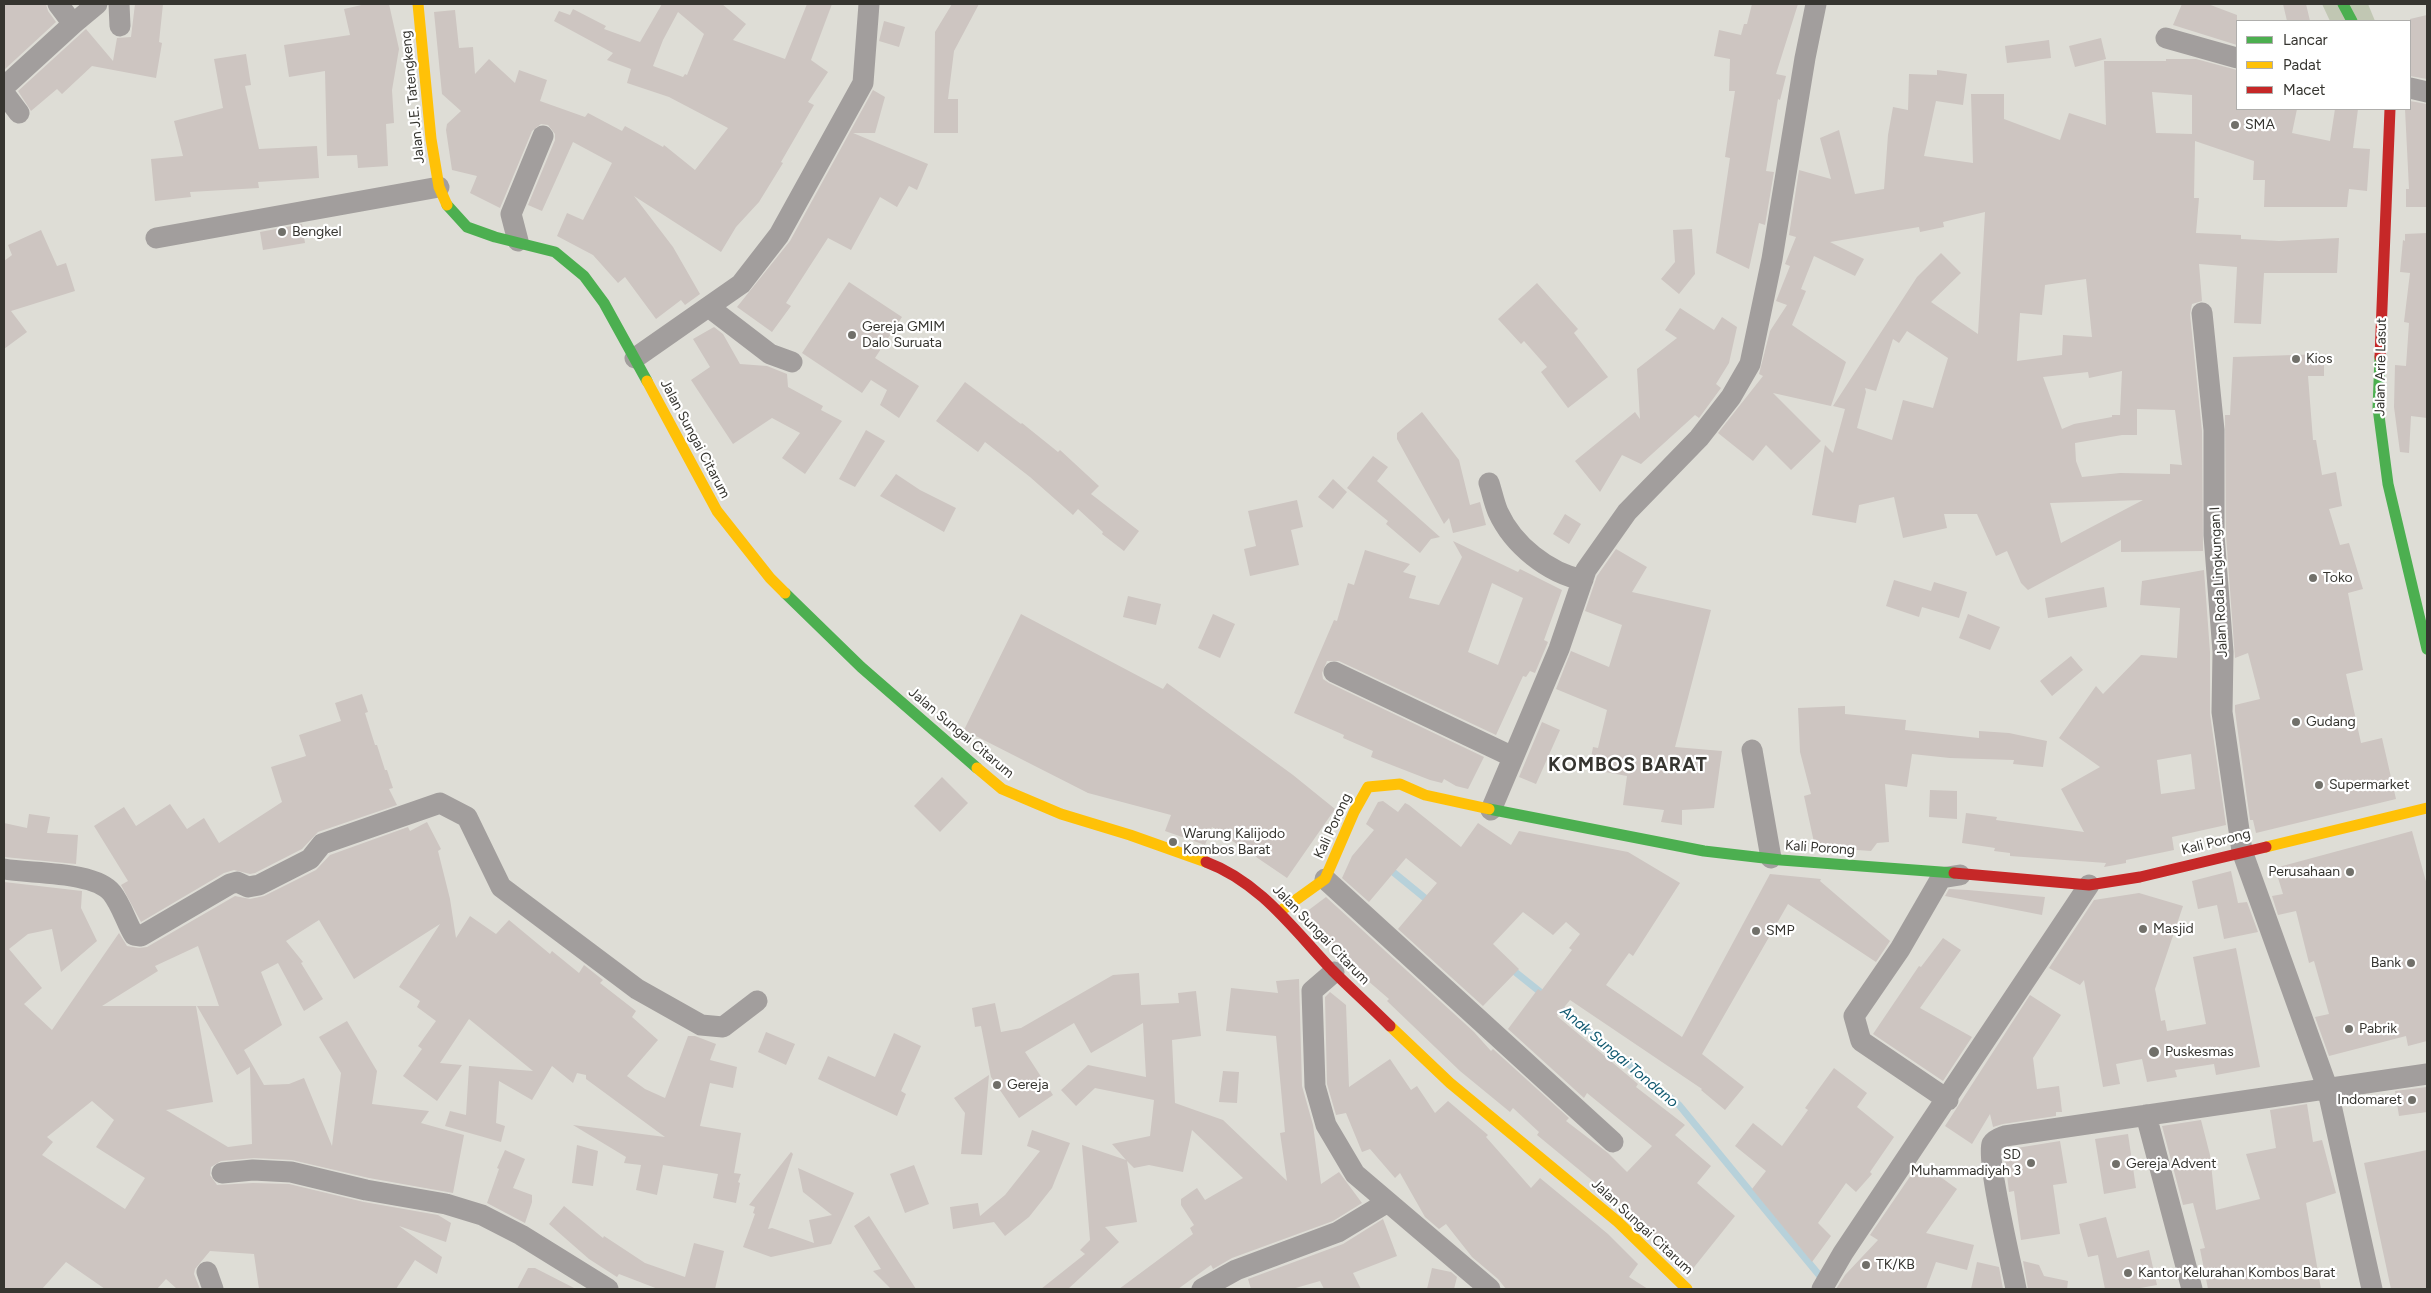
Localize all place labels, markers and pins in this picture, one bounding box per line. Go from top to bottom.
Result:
place label: SMA [2245,117,2275,133]
marker: SMA [2229,119,2241,131]
place label: Bengkel [292,224,342,240]
marker: Bengkel [276,226,288,238]
place label: Gereja GMIM Dalo Suruata [862,319,945,352]
marker: Gereja GMIM Dalo Suruata [846,329,858,341]
place label: Kios [2306,351,2332,367]
marker: Kios [2290,353,2302,365]
place label: Toko [2323,570,2353,586]
marker: Toko [2307,572,2319,584]
place label: Gudang [2306,714,2356,730]
marker: Gudang [2290,716,2302,728]
place label: Supermarket [2329,777,2409,793]
marker: Supermarket [2313,779,2325,791]
place label: Warung Kalijodo Kombos Barat [1183,826,1285,859]
marker: Warung Kalijodo Kombos Barat [1167,836,1179,848]
place label: Perusahaan [2268,864,2340,880]
marker: Perusahaan [2344,866,2356,878]
place label: Masjid [2153,921,2194,937]
place label: SMP [1766,923,1795,939]
marker: Masjid [2137,923,2149,935]
marker: SMP [1750,925,1762,937]
place label: Bank [2371,955,2401,971]
marker: Bank [2405,957,2417,969]
place label: Pabrik [2359,1021,2397,1037]
marker: Pabrik [2343,1023,2355,1035]
place label: Puskesmas [2165,1044,2234,1060]
marker: Puskesmas [2147,1045,2161,1059]
place label: Gereja [1007,1077,1049,1093]
marker: Gereja [991,1079,1003,1091]
place label: Indomaret [2337,1092,2402,1108]
marker: Indomaret [2406,1094,2418,1106]
place label: SD Muhammadiyah 3 [1911,1147,2021,1180]
place label: Gereja Advent [2126,1156,2216,1172]
marker: SD Muhammadiyah 3 [2025,1157,2037,1169]
marker: Gereja Advent [2110,1158,2122,1170]
place label: TK/KB [1876,1257,1915,1273]
marker: TK/KB [1860,1259,1872,1271]
place label: Kantor Kelurahan Kombos Barat [2138,1265,2336,1281]
marker: Kantor Kelurahan Kombos Barat [2122,1267,2134,1279]

